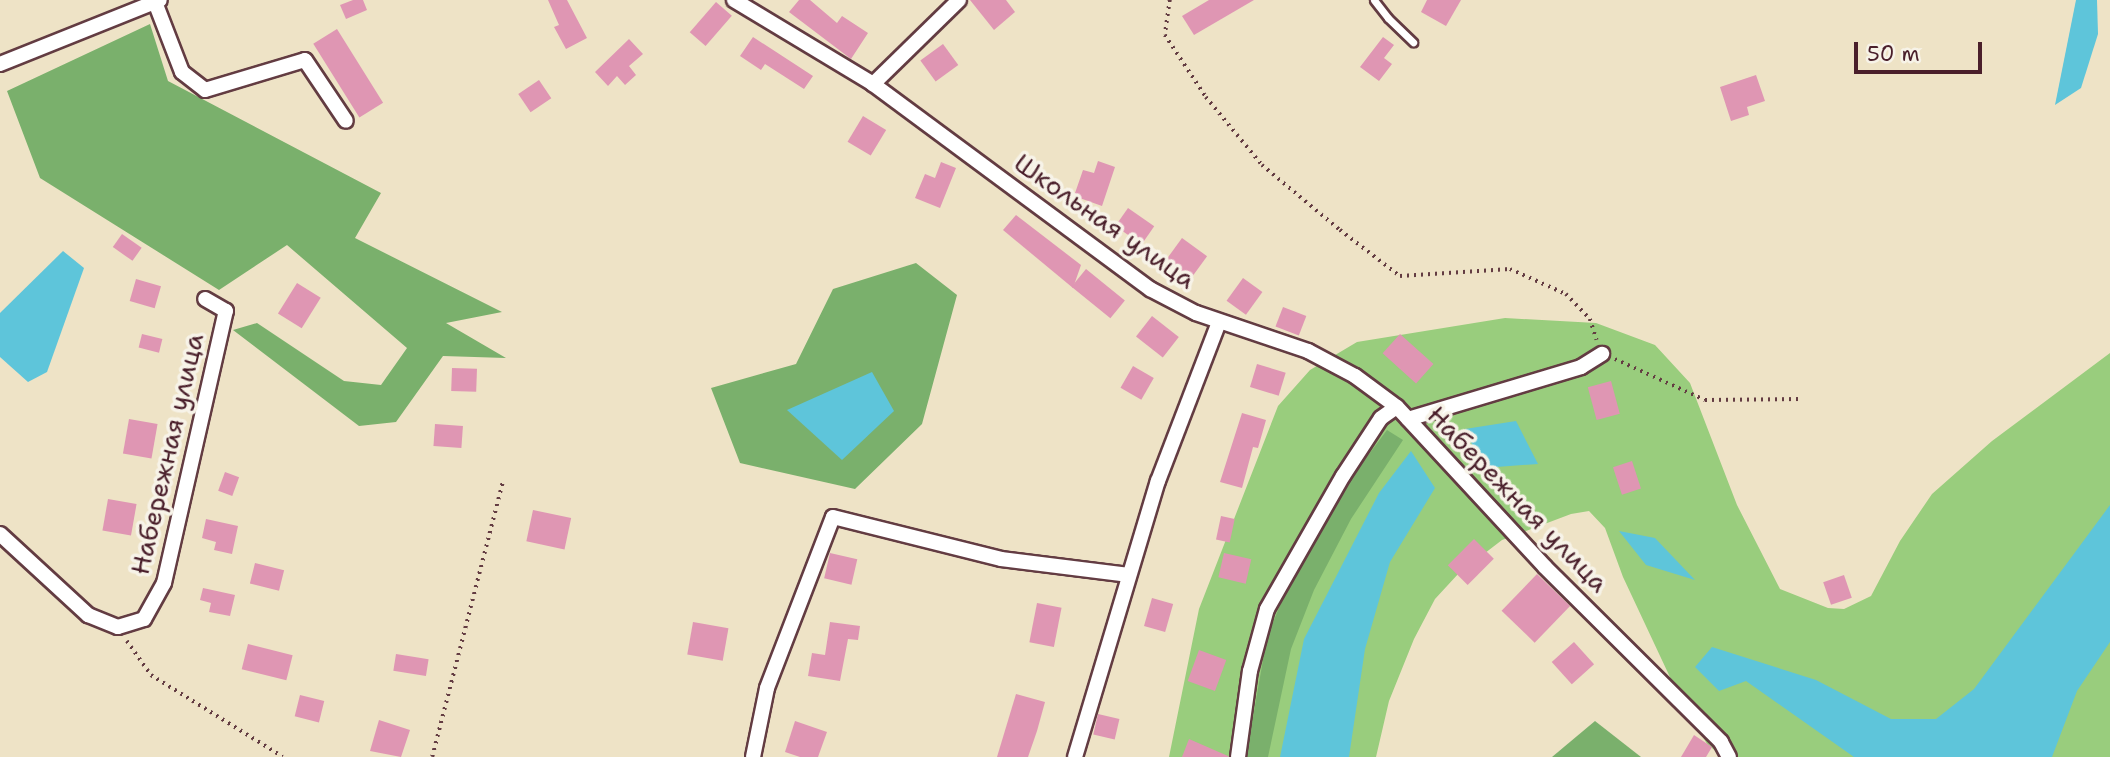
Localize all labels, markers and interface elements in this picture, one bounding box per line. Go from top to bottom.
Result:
scale bar [1858,28,1986,72]
text: 50 m [1867,40,1920,68]
street label: Школьная улица [1008,147,1202,295]
street label: Набережная улица [124,330,210,578]
street label: Набережная улица [1421,399,1615,599]

